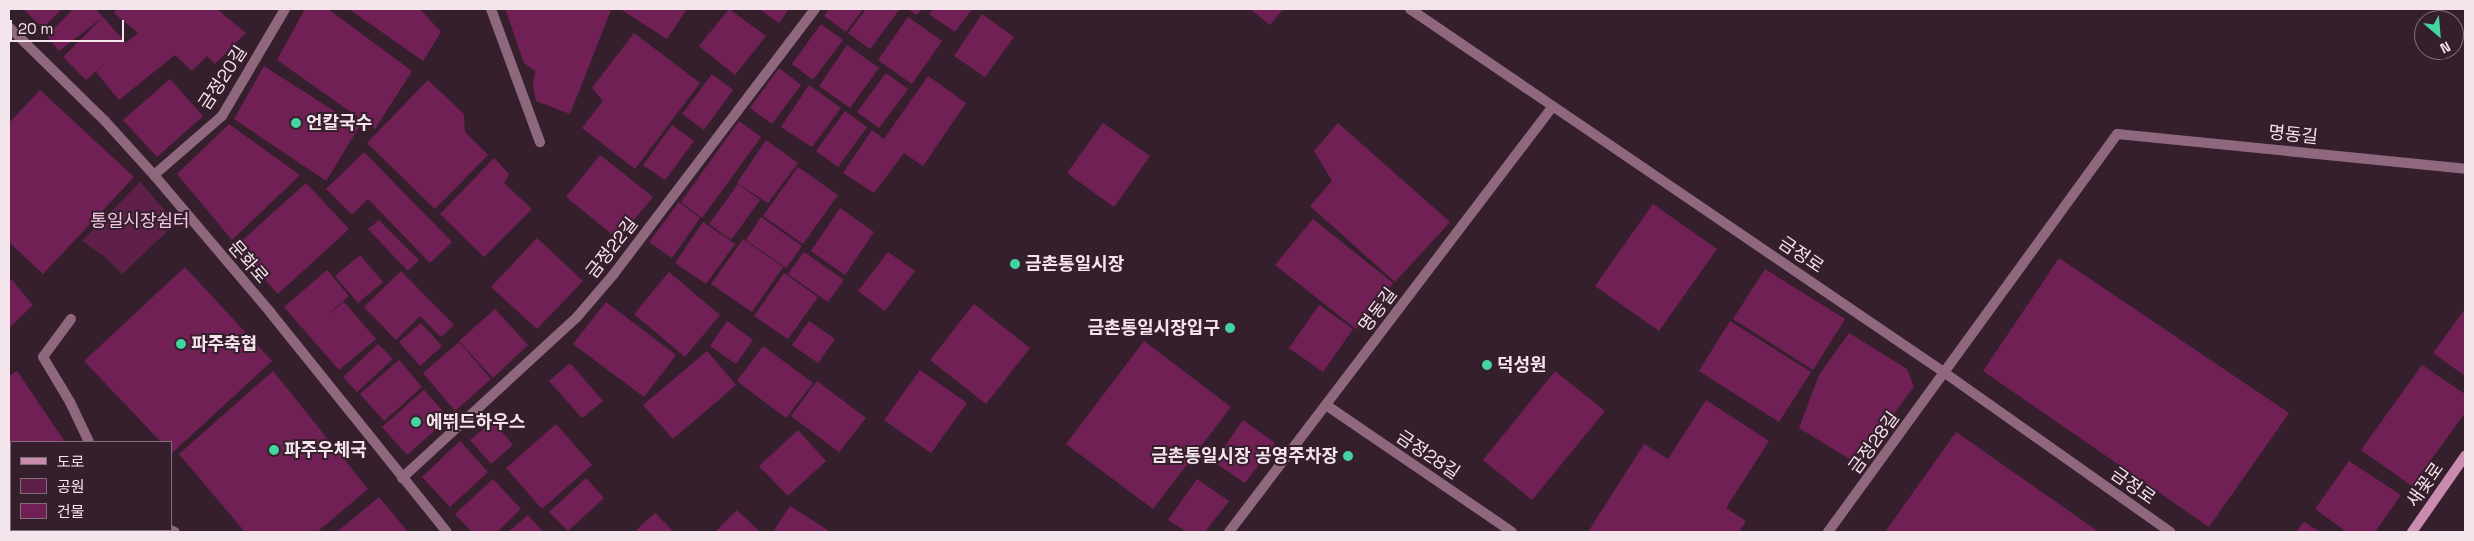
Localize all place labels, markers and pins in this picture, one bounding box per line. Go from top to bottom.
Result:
place label: 언칼국수 [306,112,372,134]
marker: 언칼국수 [290,117,302,129]
place label: 금촌통일시장 [1025,253,1124,275]
marker: 금촌통일시장 [1009,258,1021,270]
place label: 금촌통일시장입구 [1088,317,1220,339]
marker: 금촌통일시장입구 [1224,322,1236,334]
place label: 파주축협 [191,333,257,355]
marker: 파주축협 [175,338,187,350]
place label: 덕성원 [1497,354,1547,376]
marker: 덕성원 [1481,359,1493,371]
place label: 에뛰드하우스 [426,411,525,433]
marker: 에뛰드하우스 [410,416,422,428]
place label: 파주우체국 [284,439,367,461]
marker: 파주우체국 [268,444,280,456]
place label: 금촌통일시장 공영주차장 [1151,445,1338,467]
marker: 금촌통일시장 공영주차장 [1342,450,1354,462]

